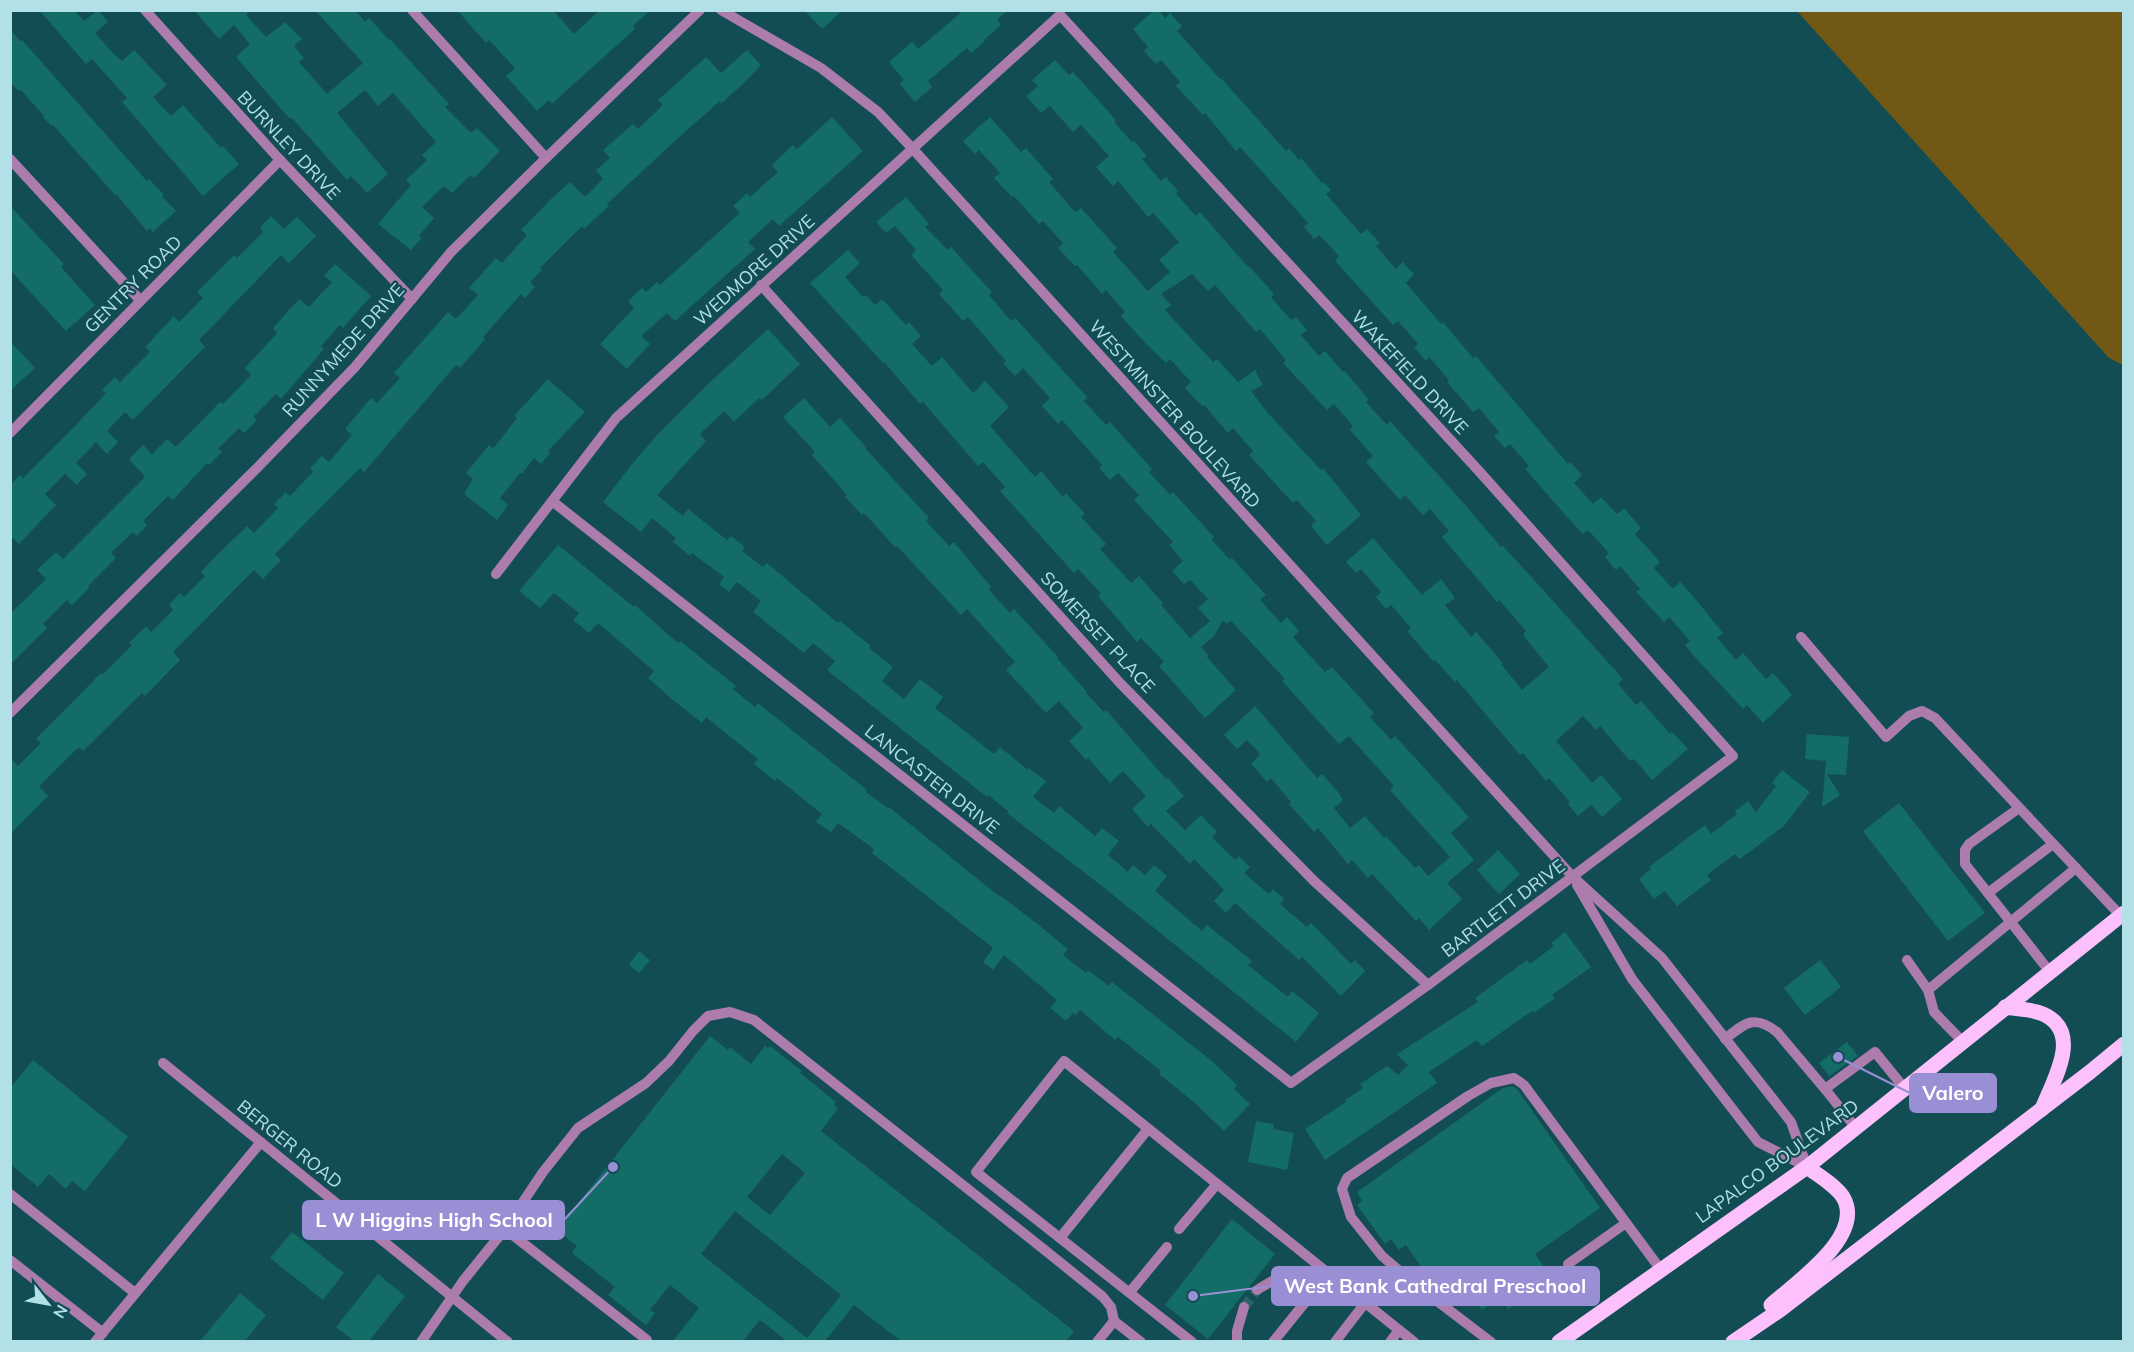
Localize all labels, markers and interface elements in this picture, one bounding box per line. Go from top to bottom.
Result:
street label: BURNLEY DRIVE [233,86,345,204]
street label: WEDMORE DRIVE [689,210,819,330]
street label: GENTRY ROAD [79,230,187,338]
street label: RUNNYMEDE DRIVE [277,278,409,422]
street label: WAKEFIELD DRIVE [1347,305,1473,439]
street label: WESTMINSTER BOULEVARD [1084,315,1266,513]
street label: SOMERSET PLACE [1036,566,1160,698]
street label: LANCASTER DRIVE [860,719,1004,839]
street label: BARTLETT DRIVE [1437,854,1569,962]
callout: Valero [1910,1074,1996,1112]
text: Valero [1921,1080,1984,1105]
street label: LAPALCO BOULEVARD [1691,1094,1863,1228]
street label: BERGER ROAD [233,1095,347,1193]
callout: L W Higgins High School [303,1201,564,1239]
text: L W Higgins High School [315,1207,553,1232]
callout: West Bank Cathedral Preschool [1272,1267,1599,1305]
text: West Bank Cathedral Preschool [1284,1273,1586,1298]
north arrow [18,1274,78,1334]
text: N [49,1301,73,1322]

